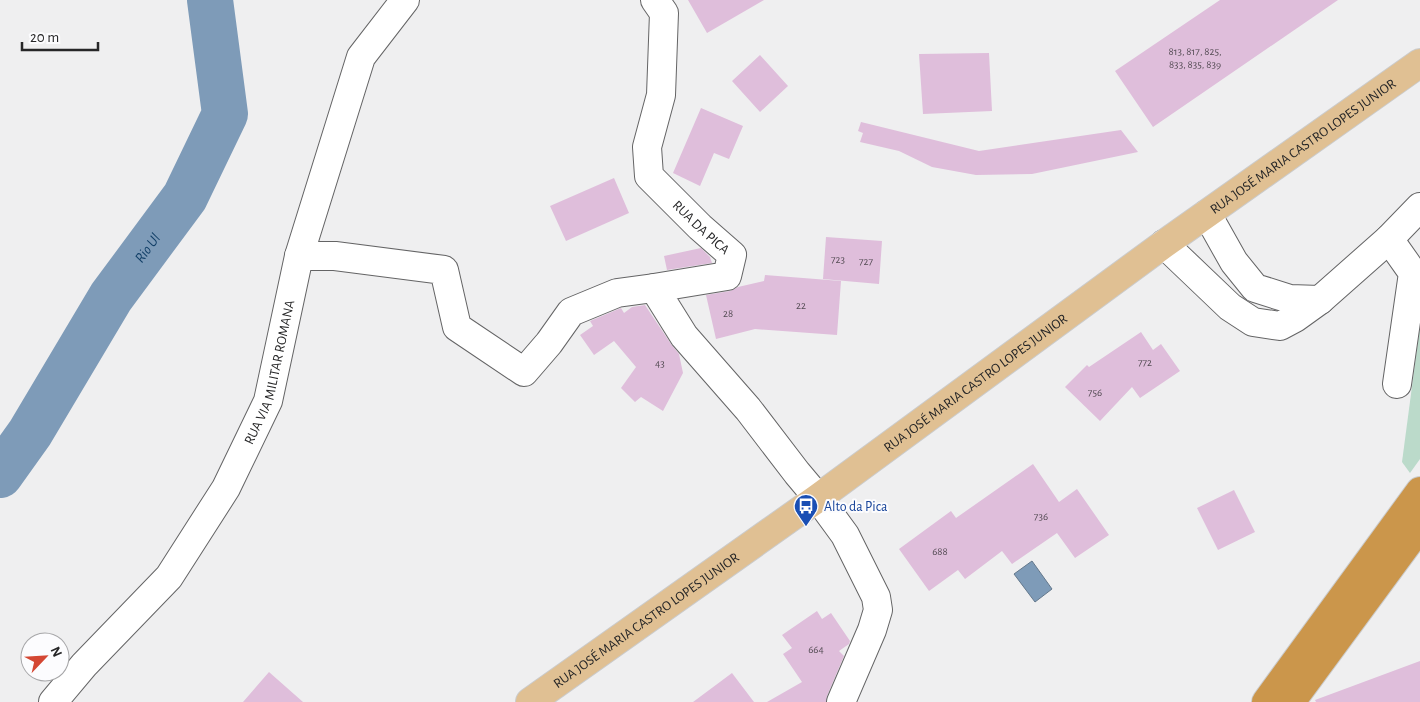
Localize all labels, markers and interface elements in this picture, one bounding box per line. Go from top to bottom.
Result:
scale bar [22,20,99,52]
text: 20 m [30,30,59,45]
house number: 813, 817, 825, 833, 835, 839 [1168,46,1222,70]
street label: RUA JOSÉ MARIA CASTRO LOPES JUNIOR [1208,76,1399,217]
street label: RUA DA PICA [670,198,732,257]
water label: Rio Ul [132,231,164,266]
house number: 723 [831,254,846,265]
house number: 727 [859,256,873,267]
street label: RUA VIA MILITAR ROMANA [242,299,297,447]
house number: 22 [796,300,806,311]
house number: 28 [723,308,733,319]
street label: RUA JOSÉ MARIA CASTRO LOPES JUNIOR [882,311,1070,455]
house number: 772 [1138,357,1152,368]
house number: 43 [655,358,665,369]
house number: 756 [1088,387,1102,398]
bus stop icon: Alto da Pica [793,493,819,527]
place label: Alto da Pica [824,500,888,514]
house number: 736 [1034,511,1048,522]
house number: 688 [932,546,948,557]
street label: RUA JOSÉ MARIA CASTRO LOPES JUNIOR [551,550,742,691]
north arrow [20,632,70,682]
house number: 664 [808,644,824,655]
text: N [47,645,64,659]

